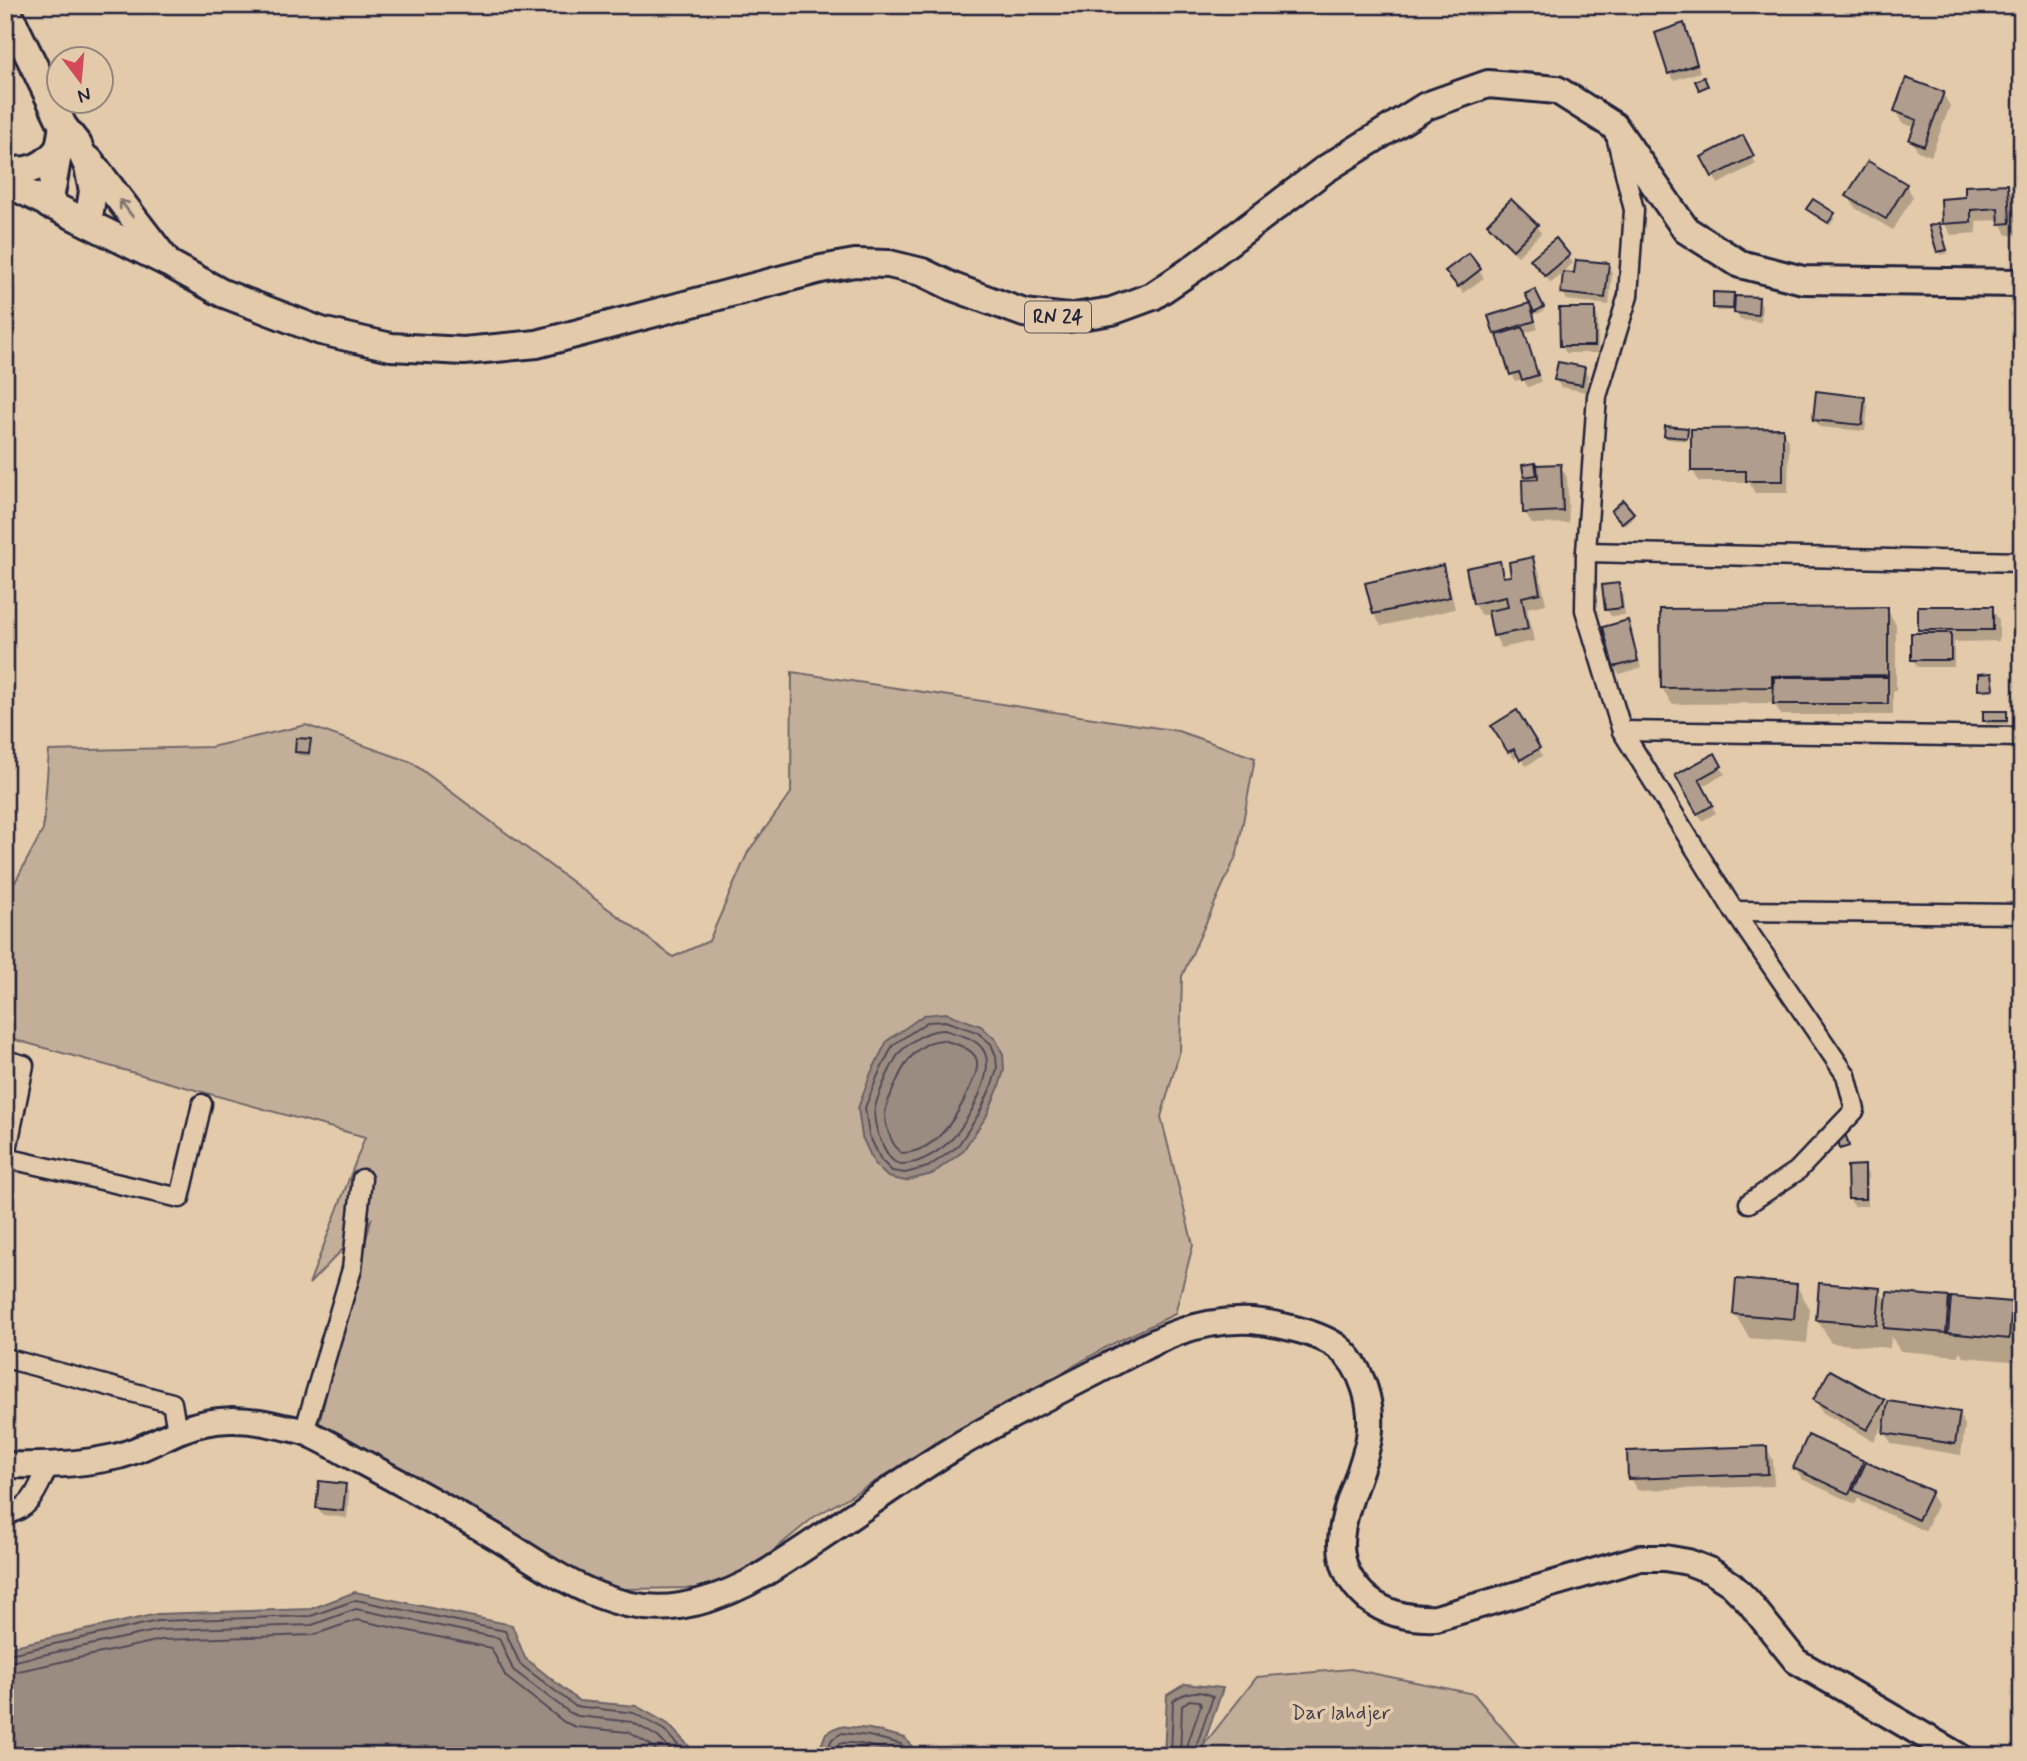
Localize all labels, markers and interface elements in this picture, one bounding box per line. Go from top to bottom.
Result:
north arrow [46,46,116,116]
text: N [75,81,94,109]
one-way arrow [119,200,134,218]
road number: RN 24 [1025,302,1091,332]
park label: Dar lahdjer [1291,1699,1391,1727]

